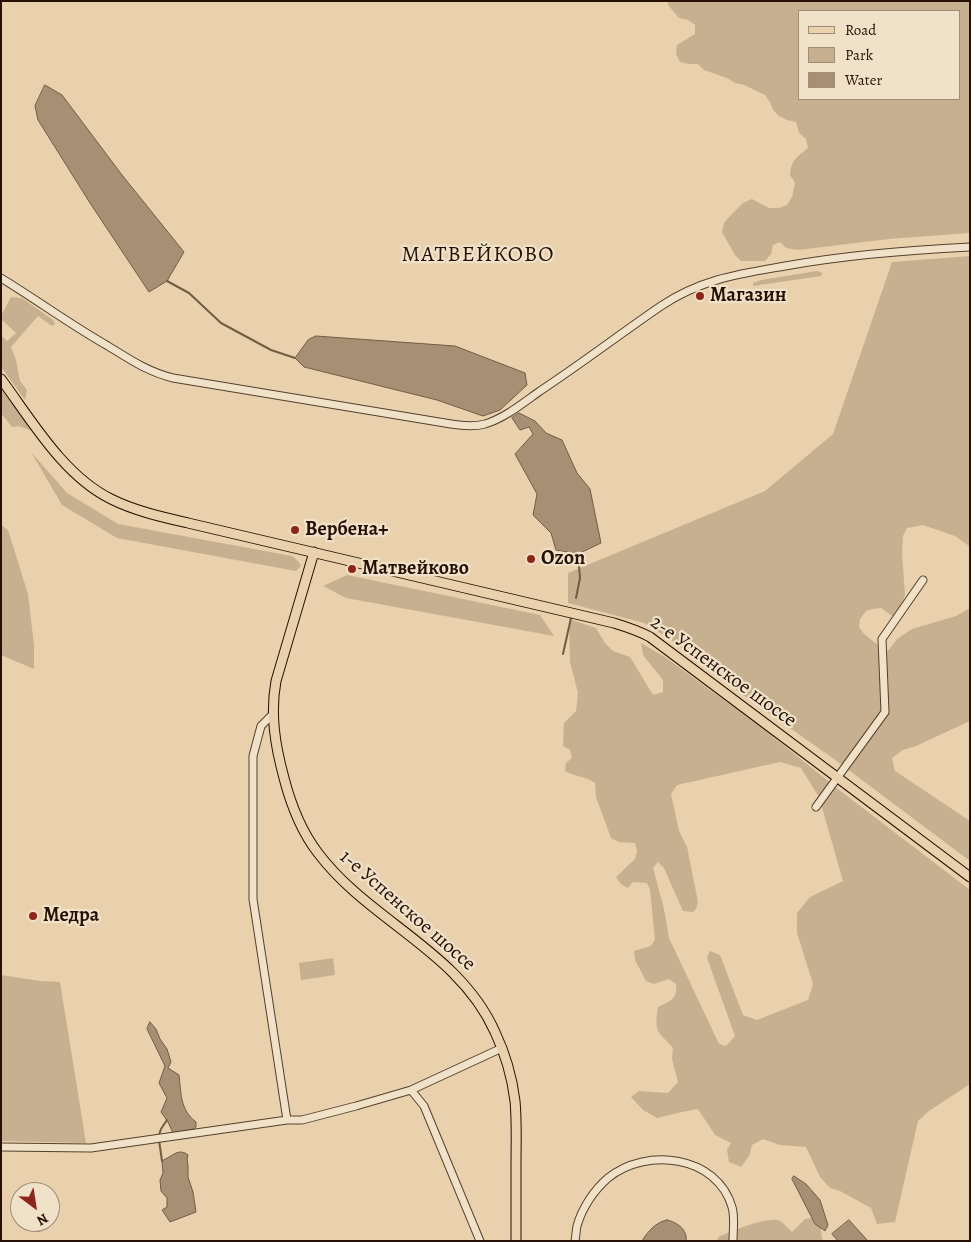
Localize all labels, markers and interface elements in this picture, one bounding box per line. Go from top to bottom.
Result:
legend [798,10,961,100]
text: Road [845,20,876,40]
text: Park [845,45,873,65]
text: Water [845,70,882,90]
district label: МАТВЕЙКОВО [400,243,556,269]
place label: Магазин [710,284,787,308]
marker: Магазин [694,290,706,302]
place label: Вербена+ [305,518,388,542]
marker: Вербена+ [289,524,301,536]
place label: Ozon [541,547,585,571]
marker: Ozon [525,553,537,565]
place label: Матвейково [362,557,469,581]
marker: Матвейково [346,563,358,575]
street label: 2-е Успенское шоссе [645,611,801,733]
street label: 1-е Успенское шоссе [334,845,480,977]
place label: Медра [43,904,99,928]
marker: Медра [27,910,39,922]
north arrow [10,1182,60,1232]
text: N [33,1209,52,1230]

